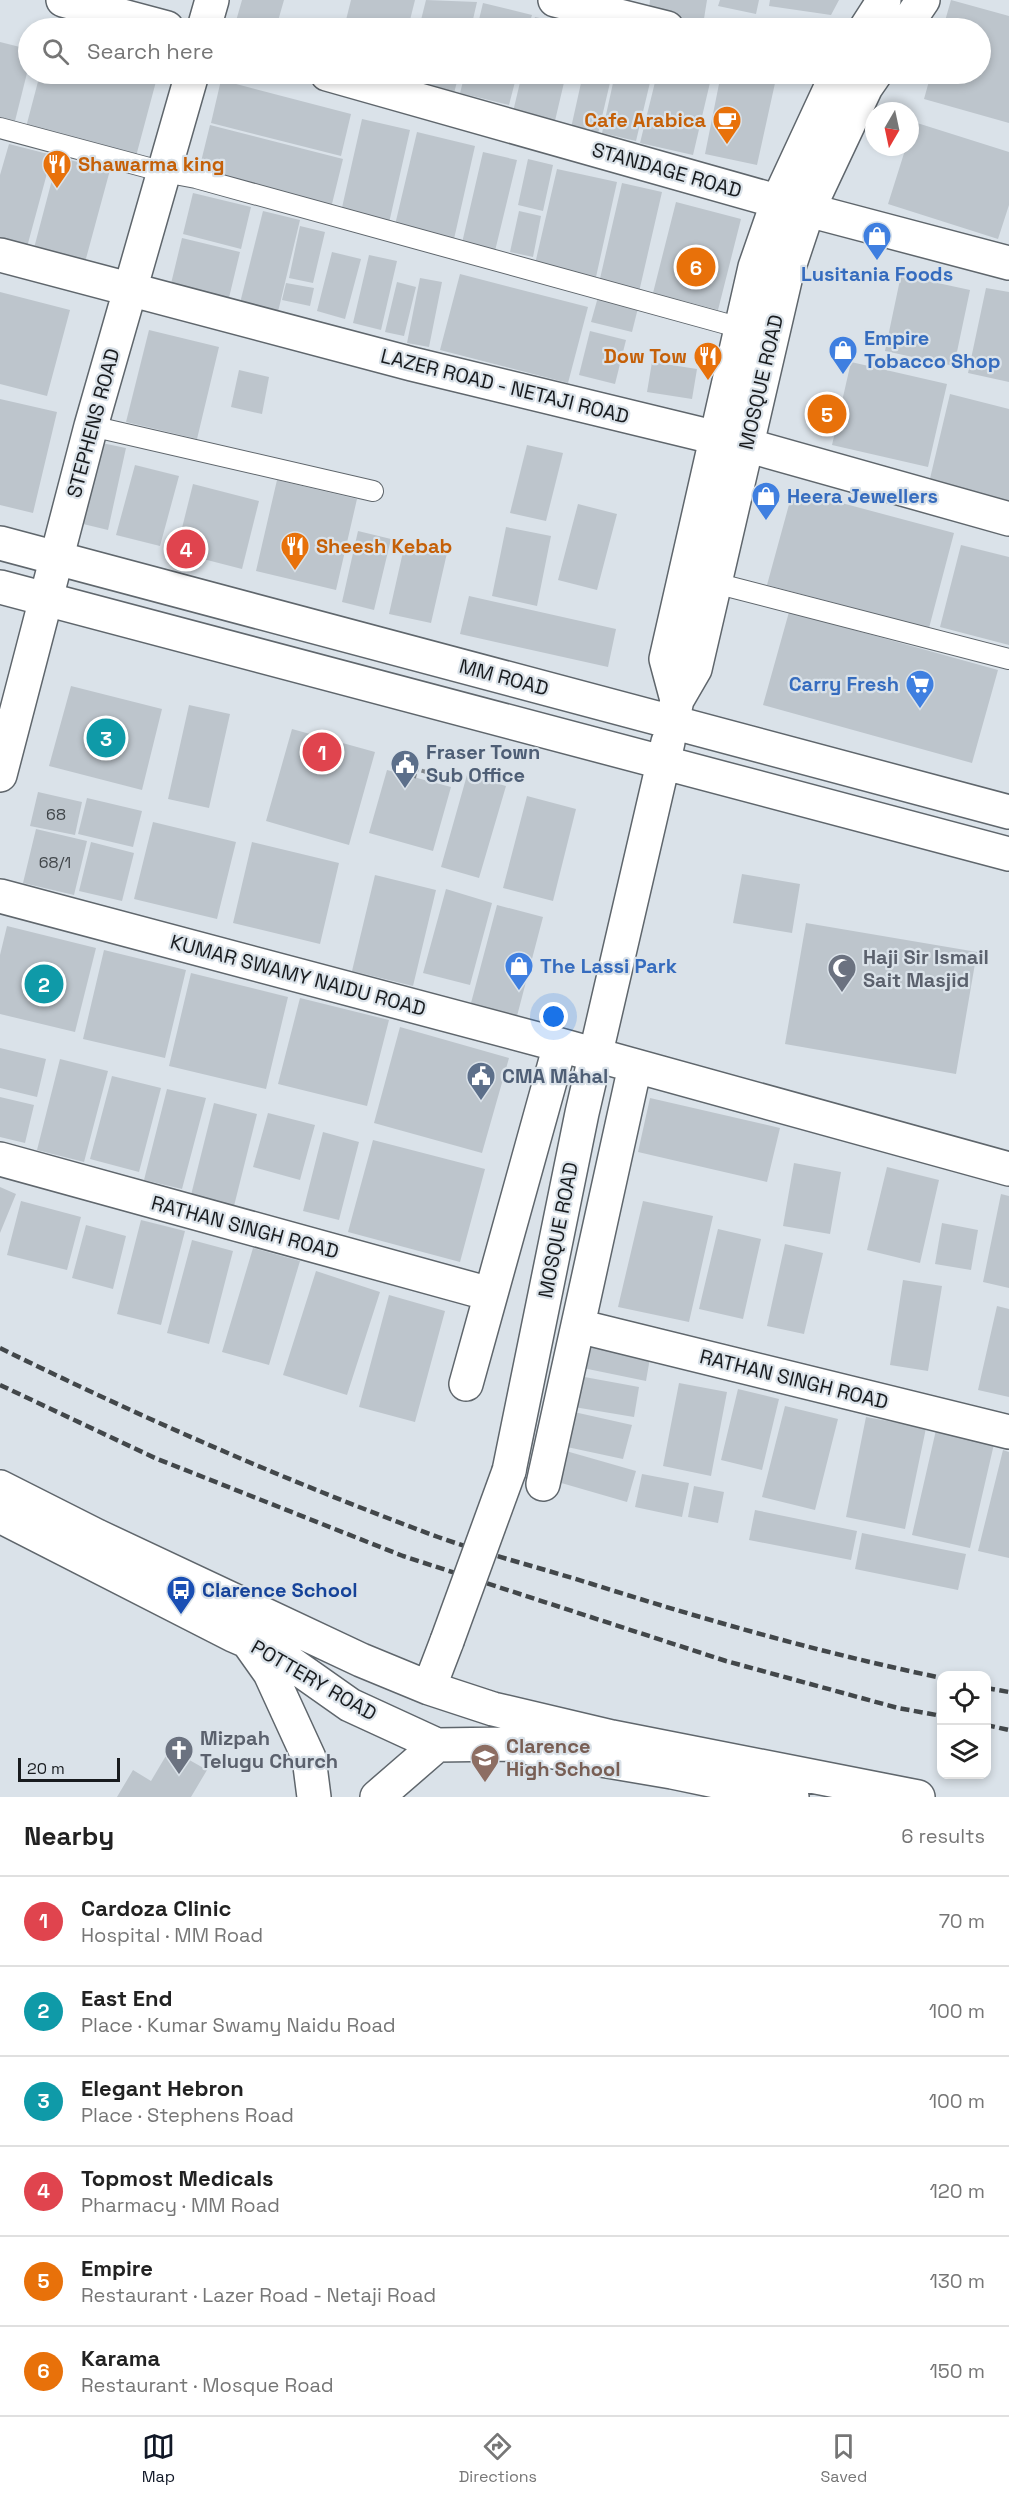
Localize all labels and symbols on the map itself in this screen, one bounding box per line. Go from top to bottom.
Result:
north arrow [865,102,919,156]
cafe icon: Cafe Arabica [711,104,743,146]
place label: Cafe Arabica [584,107,706,133]
street label: STANDAGE ROAD [589,136,745,204]
restaurant icon: Shawarma king [41,148,73,190]
place label: Shawarma king [78,151,225,177]
shop icon: Lusitania Foods [861,220,893,262]
pin: 6 [676,244,716,290]
place label: Lusitania Foods [801,261,953,287]
street label: MOSQUE ROAD [733,312,789,452]
place label: Empire Tobacco Shop [864,325,1000,374]
shop icon: Empire Tobacco Shop [827,334,859,376]
restaurant icon: Dow Tow [692,340,724,382]
street label: LAZER ROAD - NETAJI ROAD [378,343,632,429]
place label: Dow Tow [604,343,687,369]
street label: STEPHENS ROAD [61,346,125,500]
pin: 5 [808,392,846,436]
shop icon: Heera Jewellers [750,480,782,522]
place label: Heera Jewellers [787,483,938,509]
pin: 4 [166,526,206,572]
restaurant icon: Sheesh Kebab [279,530,311,572]
place label: Sheesh Kebab [316,533,452,559]
street label: MM ROAD [456,653,552,701]
supermarket icon: Carry Fresh [904,668,936,710]
place label: Carry Fresh [789,671,899,697]
pin: 3 [86,716,126,760]
pin: 1 [302,730,342,774]
place label: Fraser Town Sub Office [426,739,540,788]
public building icon: Fraser Town Sub Office [389,748,421,790]
house number: 68 [46,804,66,825]
house number: 68/1 [39,852,71,873]
street label: KUMAR SWAMY NAIDU ROAD [167,928,429,1022]
place label: Haji Sir Ismail Sait Masjid [863,944,989,993]
shop icon: The Lassi Park [503,950,535,992]
mosque icon: Haji Sir Ismail Sait Masjid [826,952,858,994]
place label: The Lassi Park [540,953,677,979]
pin: 2 [24,962,63,1006]
your location [539,1002,568,1031]
public building icon: CMA Mahal [465,1060,497,1102]
place label: CMA Mahal [502,1063,608,1089]
street label: MOSQUE ROAD [532,1160,584,1300]
street label: RATHAN SINGH ROAD [148,1189,342,1265]
street label: RATHAN SINGH ROAD [697,1343,891,1415]
bus stop icon: Clarence School [165,1574,197,1616]
place label: Clarence School [202,1577,357,1603]
street label: POTTERY ROAD [247,1634,381,1726]
place label: Mizpah Telugu Church [200,1725,338,1774]
place label: Clarence High School [506,1733,621,1782]
church icon: Mizpah Telugu Church [163,1734,195,1776]
school or university icon: Clarence High School [469,1742,501,1784]
scale bar [18,1755,120,1782]

